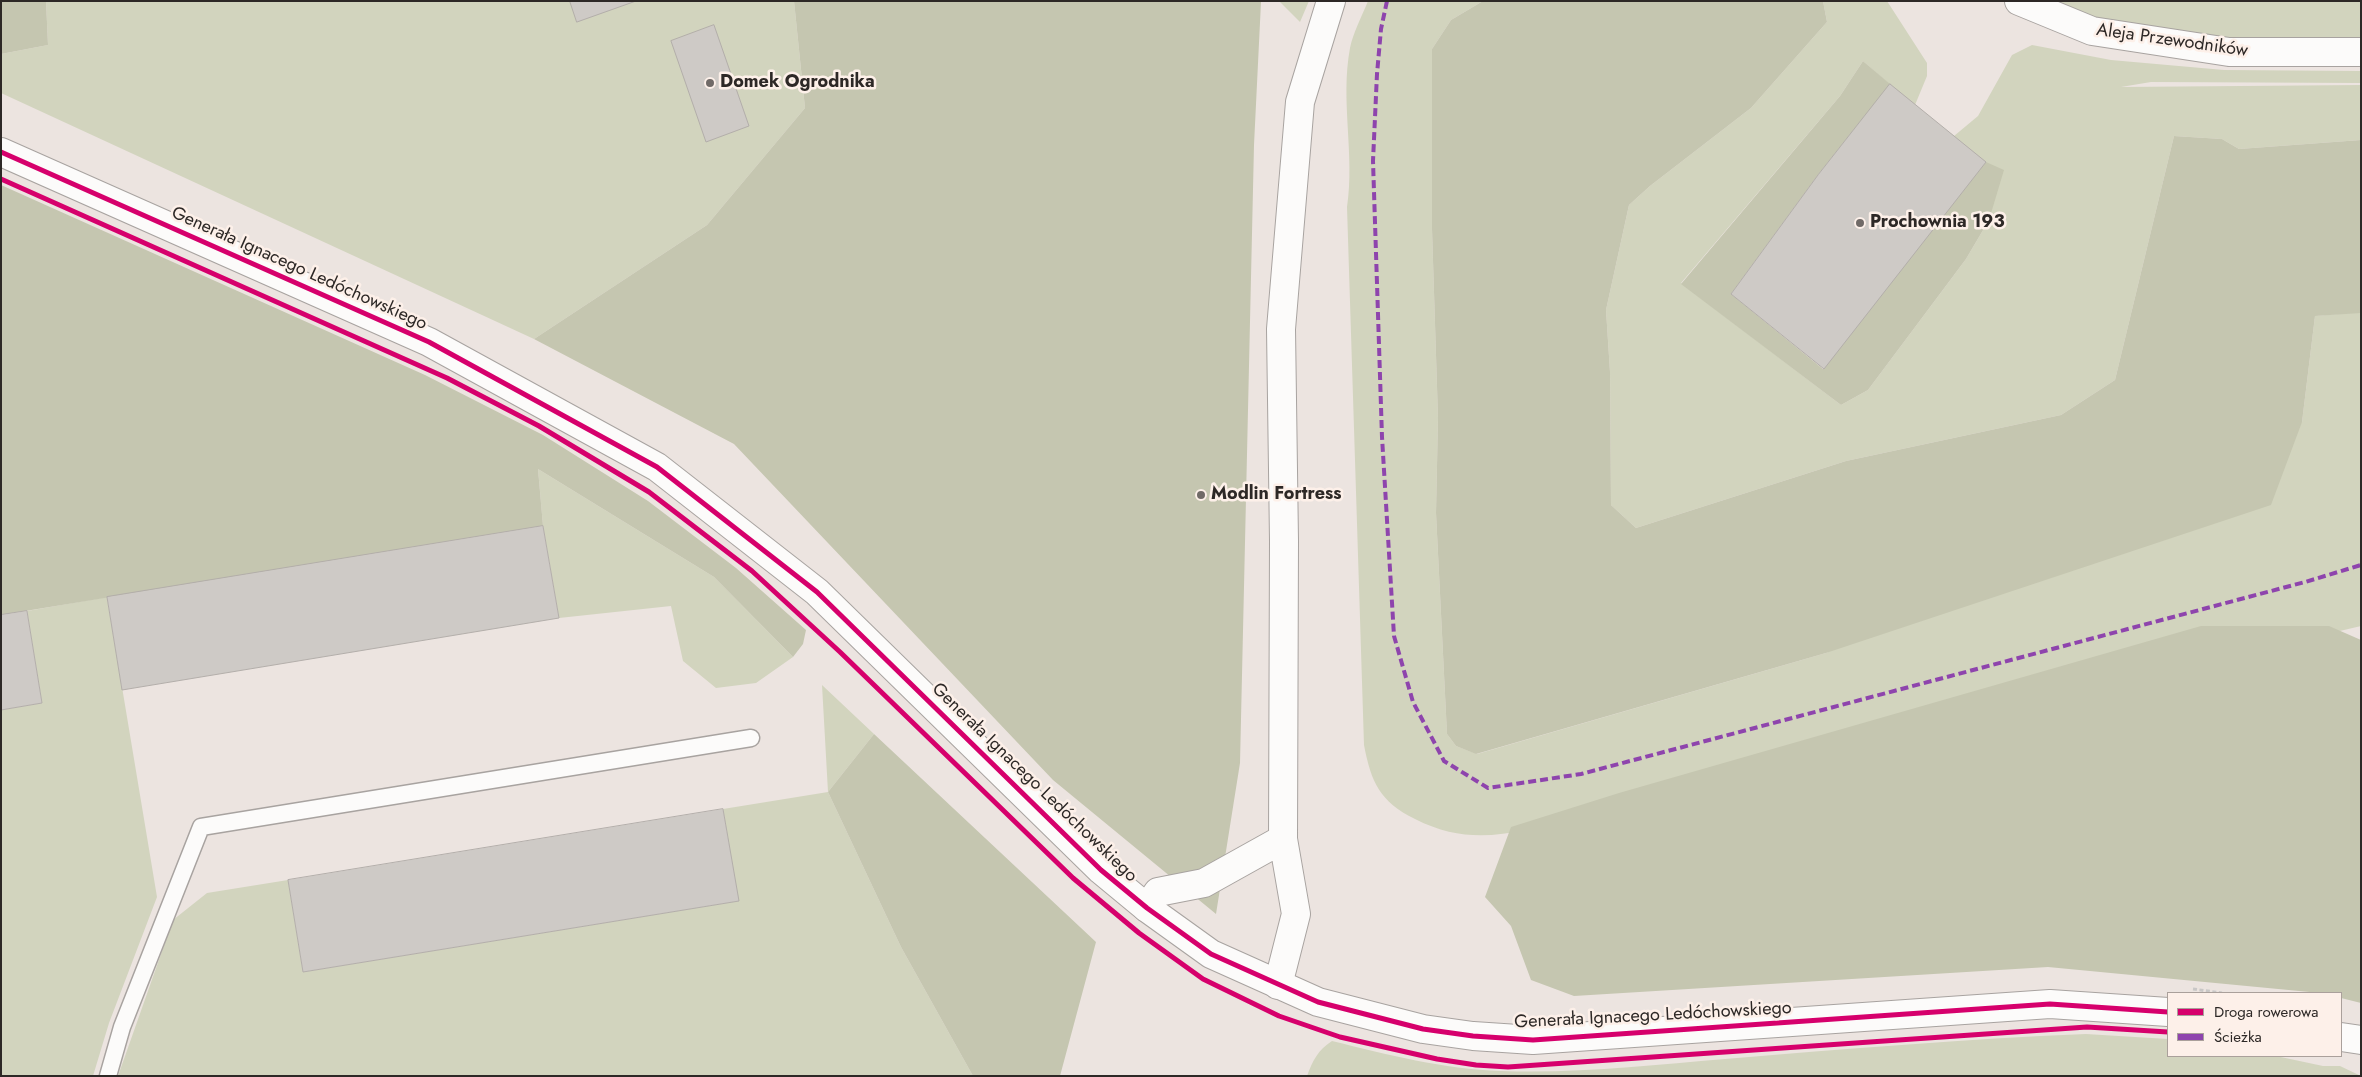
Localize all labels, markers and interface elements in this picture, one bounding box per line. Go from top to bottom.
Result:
street label: Aleja Przewodników [2095,20,2249,62]
place label: Domek Ogrodnika [720,72,875,94]
marker: Domek Ogrodnika [704,77,716,89]
street label: Generała Ignacego Ledóchowskiego [168,203,430,335]
place label: Prochownia 193 [1870,212,2005,234]
marker: Prochownia 193 [1854,217,1866,229]
place label: Modlin Fortress [1211,484,1341,506]
marker: Modlin Fortress [1195,489,1207,501]
street label: Generała Ignacego Ledóchowskiego [927,679,1141,887]
legend [2167,992,2342,1057]
street label: Generała Ignacego Ledóchowskiego [1514,998,1792,1034]
text: Droga rowerowa [2214,1001,2318,1023]
text: Ścieżka [2214,1026,2262,1048]

